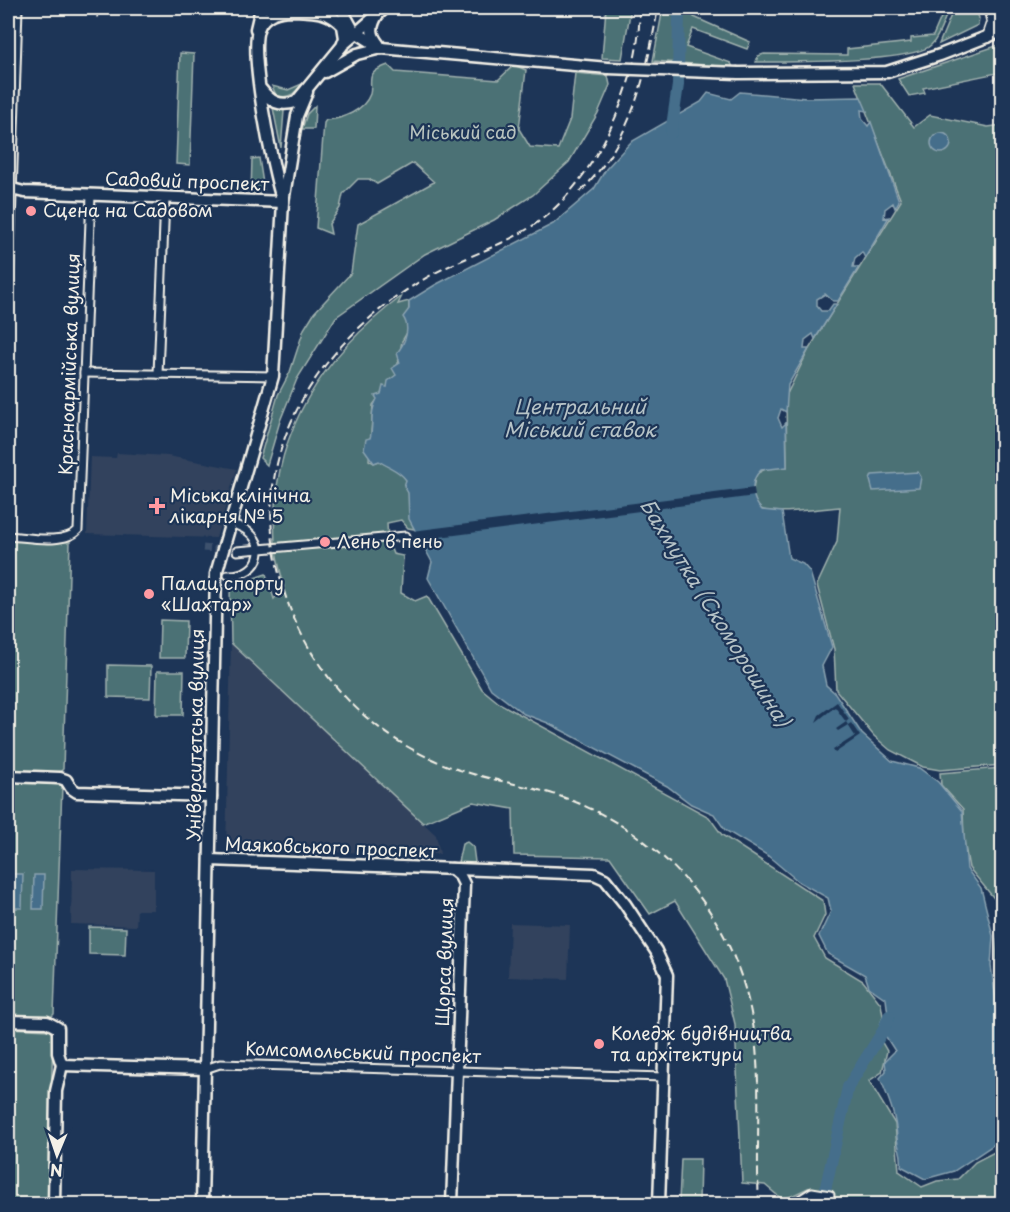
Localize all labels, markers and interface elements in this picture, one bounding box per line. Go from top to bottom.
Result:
park label: Міський сад [409,118,517,145]
street label: Садовий проспект [105,164,270,197]
place label: Сцена на Садовом [43,196,213,223]
marker: Сцена на Садовом [24,204,38,218]
street label: Красноармійська вулиця [51,252,86,475]
water label: Центральний Міський ставок [504,391,658,444]
place label: Міська клінічна лікарня № 5 [169,481,311,529]
water label: Бахмутка (Скоморошина) [633,493,799,733]
marker: Міська клінічна лікарня № 5 [148,497,166,515]
place label: Лень в пень [337,527,442,554]
marker: Лень в пень [318,535,332,549]
place label: Палац спорту «Шахтар» [161,569,284,617]
marker: Палац спорту «Шахтар» [142,587,156,601]
street label: Університетська вулиця [179,628,210,842]
street label: Маяковського проспект [224,829,438,864]
street label: Щорса вулиця [428,897,459,1027]
place label: Коледж будівництва та архітектури [611,1019,792,1067]
street label: Комсомольський проспект [245,1034,482,1069]
marker: Коледж будівництва та архітектури [592,1037,606,1051]
north arrow [27,1125,87,1185]
text: N [50,1159,63,1183]

